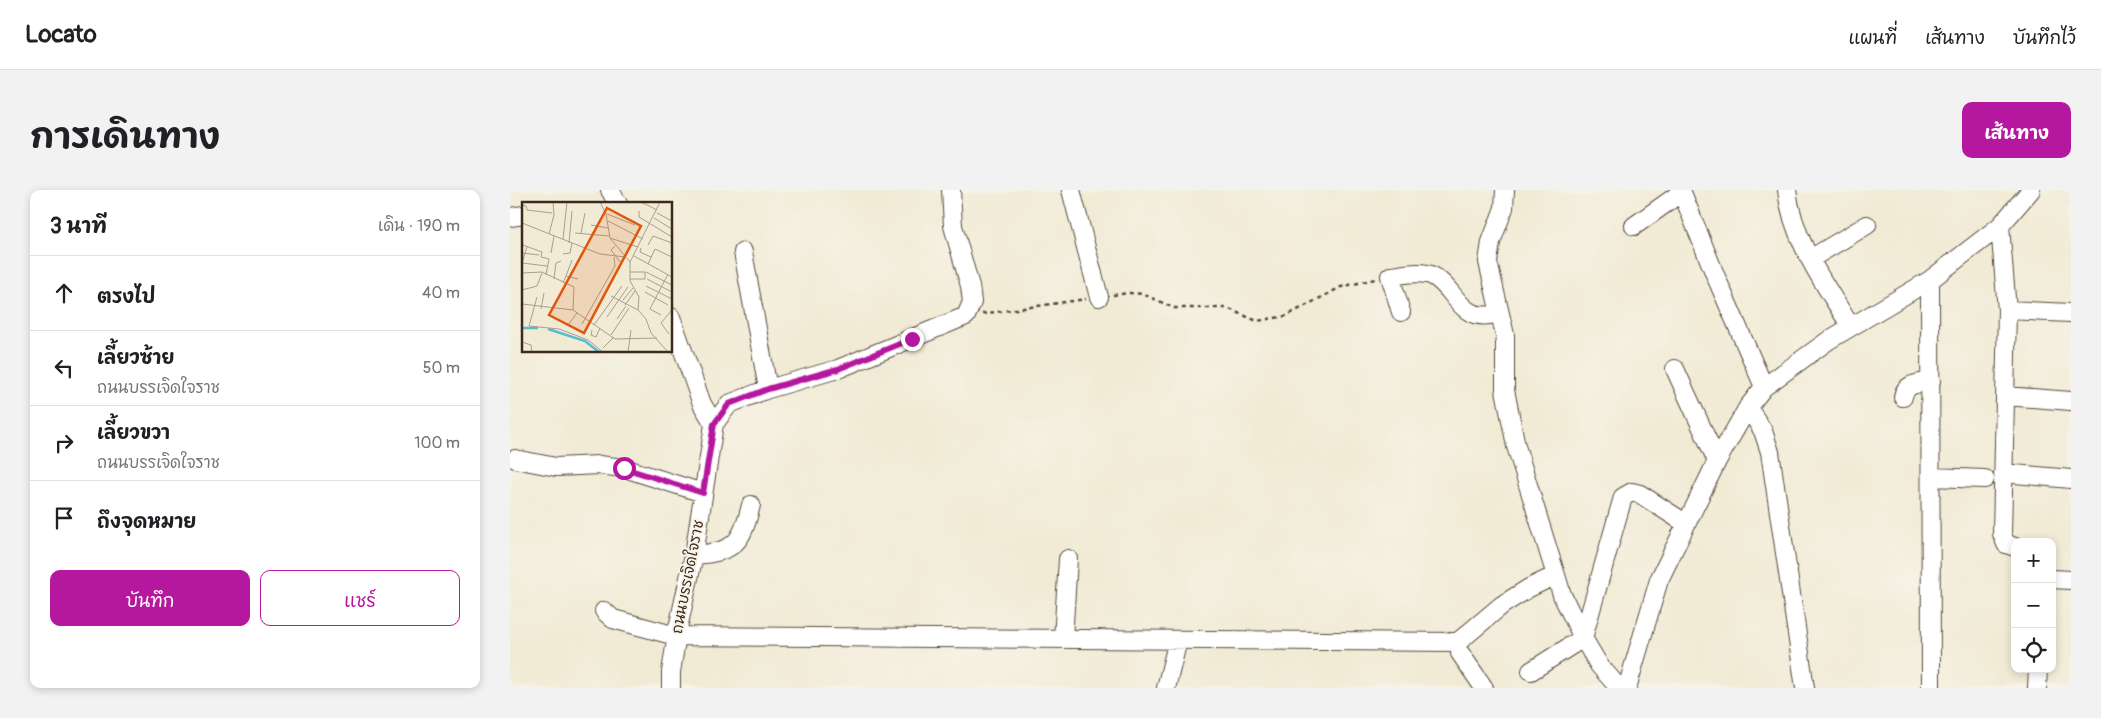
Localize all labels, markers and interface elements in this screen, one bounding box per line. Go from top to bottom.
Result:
text: Locato [25,20,97,49]
text: แผนที่ [1849,27,1897,50]
text: เส้นทาง [1925,27,1985,50]
text: บันทึกไว้ [2013,27,2076,50]
button: เส้นทาง [1962,102,2071,158]
text: การเดินทาง [30,115,220,159]
inset map [522,202,672,352]
text: 3 นาที [50,213,107,240]
text: เดิน · 190 m [378,216,460,236]
icon: ahead [50,279,78,307]
text: 40 m [422,283,460,303]
text: ตรงไป [97,285,155,309]
route end [901,328,924,351]
text: เลี้ยวซ้าย [97,346,174,370]
icon: left [50,354,78,382]
text: 50 m [423,358,460,378]
text: ถนนบรรเจิดใจราช [97,378,220,398]
text: เลี้ยวขวา [97,421,170,445]
icon: right [50,429,78,457]
text: 100 m [414,433,460,453]
text: ถนนบรรเจิดใจราช [97,453,220,473]
route start [613,457,636,480]
icon: arrive [50,504,78,532]
text: ถึงจุดหมาย [97,510,196,534]
street label: ถนนบรรเจิดใจราช [667,518,708,635]
map controls [2011,538,2056,673]
button: + [2011,538,2056,583]
button: บันทึก [50,570,250,626]
button: แชร์ [260,570,460,626]
button: − [2011,583,2056,628]
button: locate [2011,628,2056,673]

